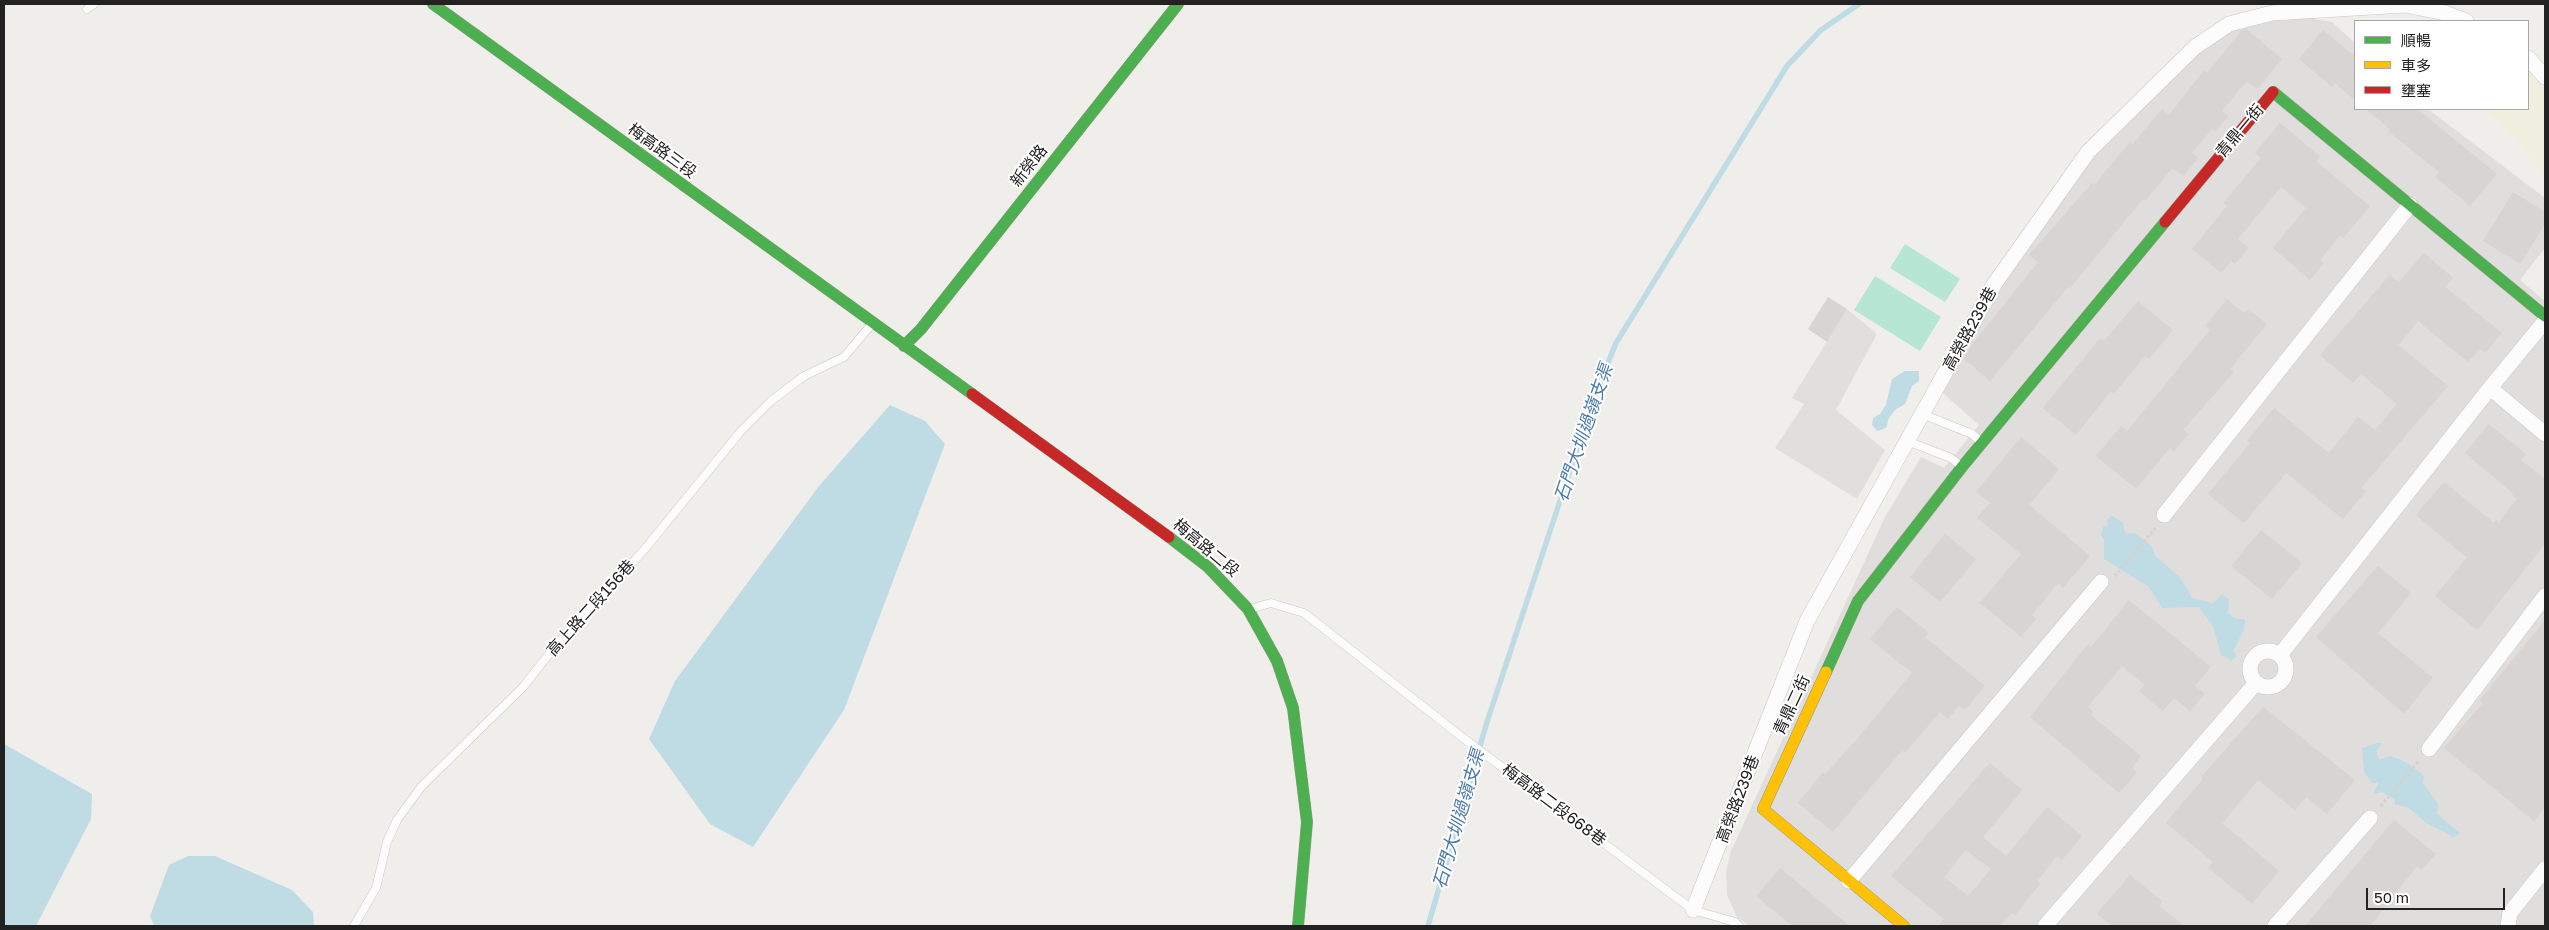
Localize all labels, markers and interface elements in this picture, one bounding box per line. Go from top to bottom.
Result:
legend [2354,20,2529,110]
text: 順暢 [2401,31,2431,49]
text: 車多 [2401,56,2431,74]
text: 壅塞 [2401,81,2431,99]
street label: 青鼎一街 [2212,100,2268,162]
street label: 梅高路三段 [624,120,700,182]
street label: 新榮路 [1007,141,1051,191]
street label: 高榮路239巷 [1939,284,2001,374]
water label: 石門大圳過嶺支渠 [1550,361,1618,505]
street label: 梅高路二段 [1169,515,1243,581]
street label: 高上路二段156巷 [543,556,639,660]
street label: 青鼎二街 [1770,672,1814,738]
water label: 石門大圳過嶺支渠 [1429,747,1489,891]
street label: 高榮路239巷 [1712,752,1764,846]
street label: 梅高路二段668巷 [1498,760,1610,850]
scale bar [2369,878,2508,910]
text: 50 m [2374,888,2409,906]

